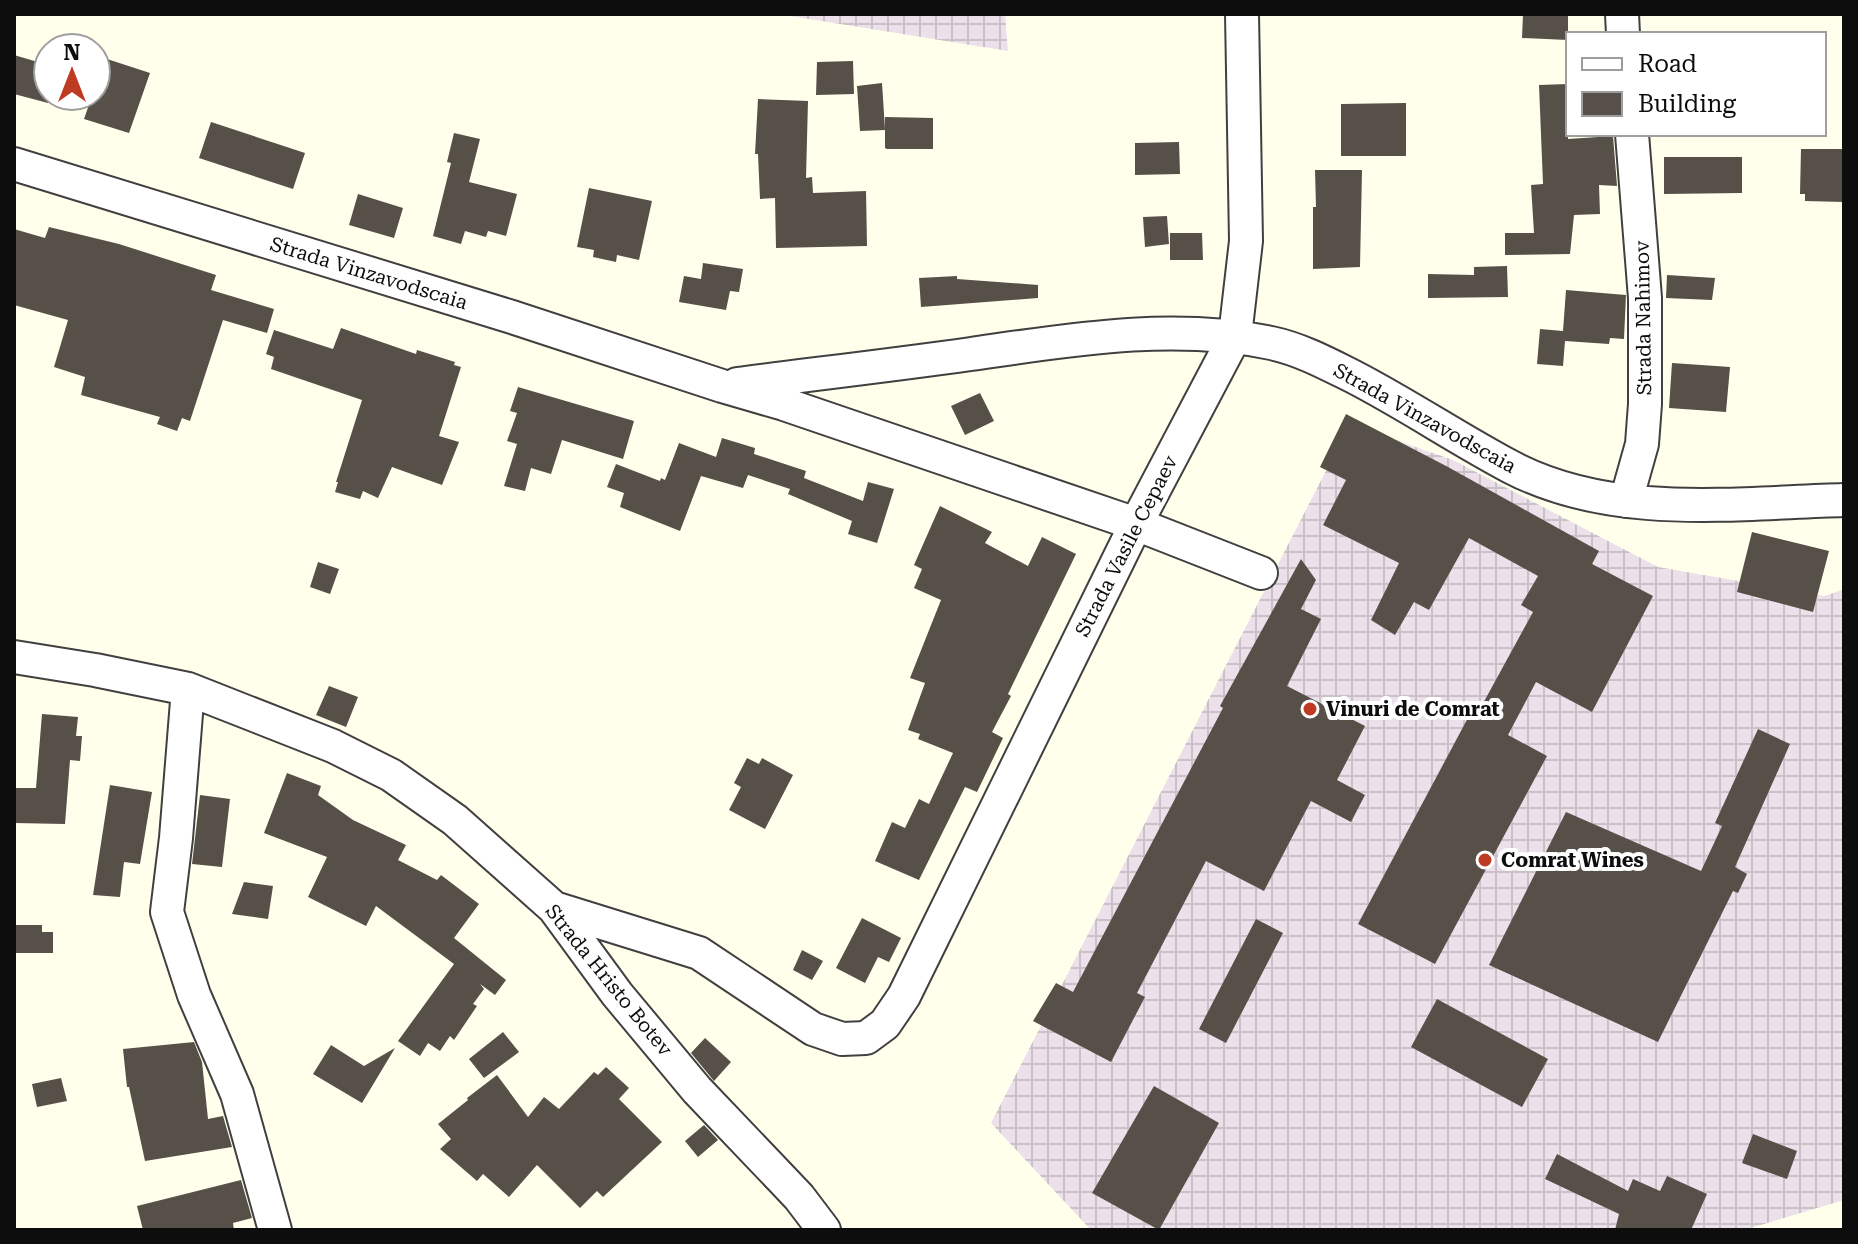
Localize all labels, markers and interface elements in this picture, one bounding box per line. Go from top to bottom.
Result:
north arrow [32,32,112,112]
legend [1566,32,1826,136]
text: N [64,40,81,65]
text: Road [1638,50,1697,78]
text: Building [1638,90,1736,118]
street label: Strada Vinzavodscaia [267,232,471,315]
street label: Strada Nahimov [1630,240,1656,396]
street label: Strada Vinzavodscaia [1329,358,1521,478]
street label: Strada Vasile Cepaev [1070,451,1182,641]
place label: Vinuri de Comrat [1326,697,1500,721]
marker: Vinuri de Comrat [1301,700,1319,718]
place label: Comrat Wines [1501,848,1644,872]
marker: Comrat Wines [1476,851,1494,869]
street label: Strada Hristo Botev [541,899,678,1061]

